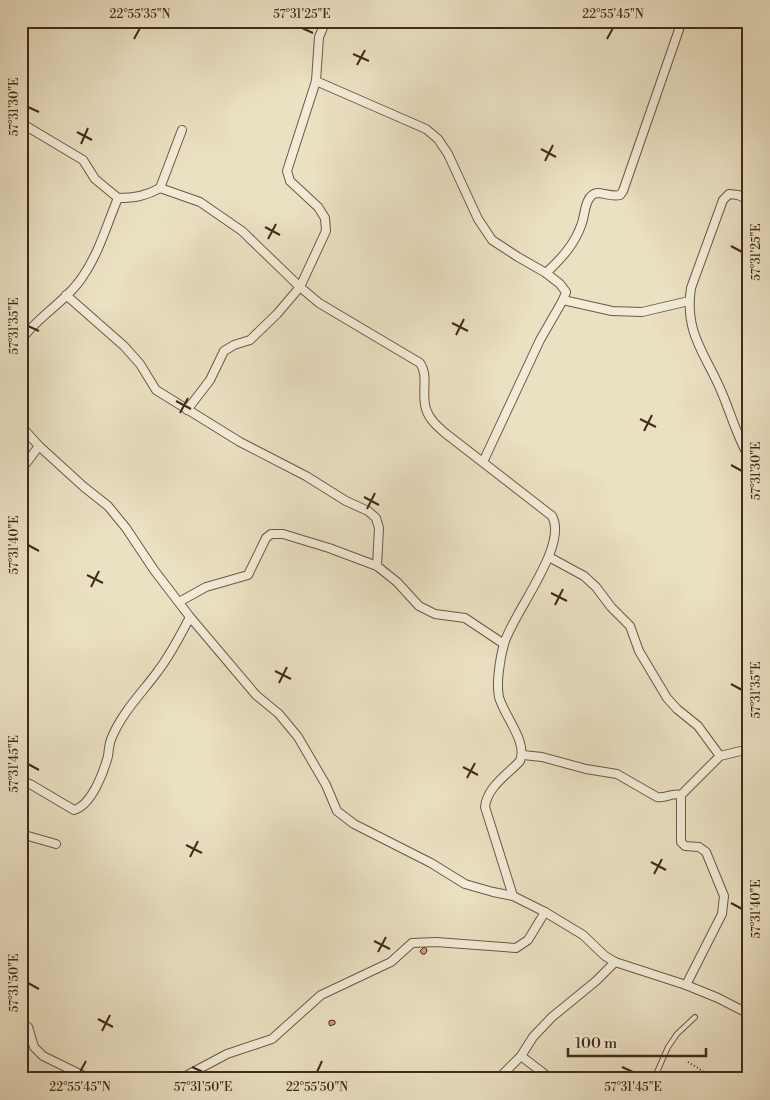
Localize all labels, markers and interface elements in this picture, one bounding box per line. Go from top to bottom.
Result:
text: 22°55'35"N [110,7,170,22]
text: 57°31'25"E [273,7,331,22]
text: 22°55'45"N [582,7,644,22]
text: 57°31'30"E [7,78,22,136]
text: 57°31'25"E [749,223,764,281]
text: 57°31'35"E [7,297,22,355]
text: 57°31'30"E [749,442,764,500]
text: 57°31'40"E [7,516,22,574]
text: 57°31'35"E [749,661,764,719]
text: 57°31'45"E [7,735,22,793]
text: 57°31'40"E [749,880,764,938]
text: 57°31'50"E [7,954,22,1012]
scale bar [568,1025,705,1057]
text: 100 m [575,1034,617,1053]
text: 22°55'45"N [49,1080,111,1095]
text: 57°31'50"E [174,1080,232,1095]
text: 22°55'50"N [286,1080,348,1095]
text: 57°31'45"E [604,1080,662,1095]

